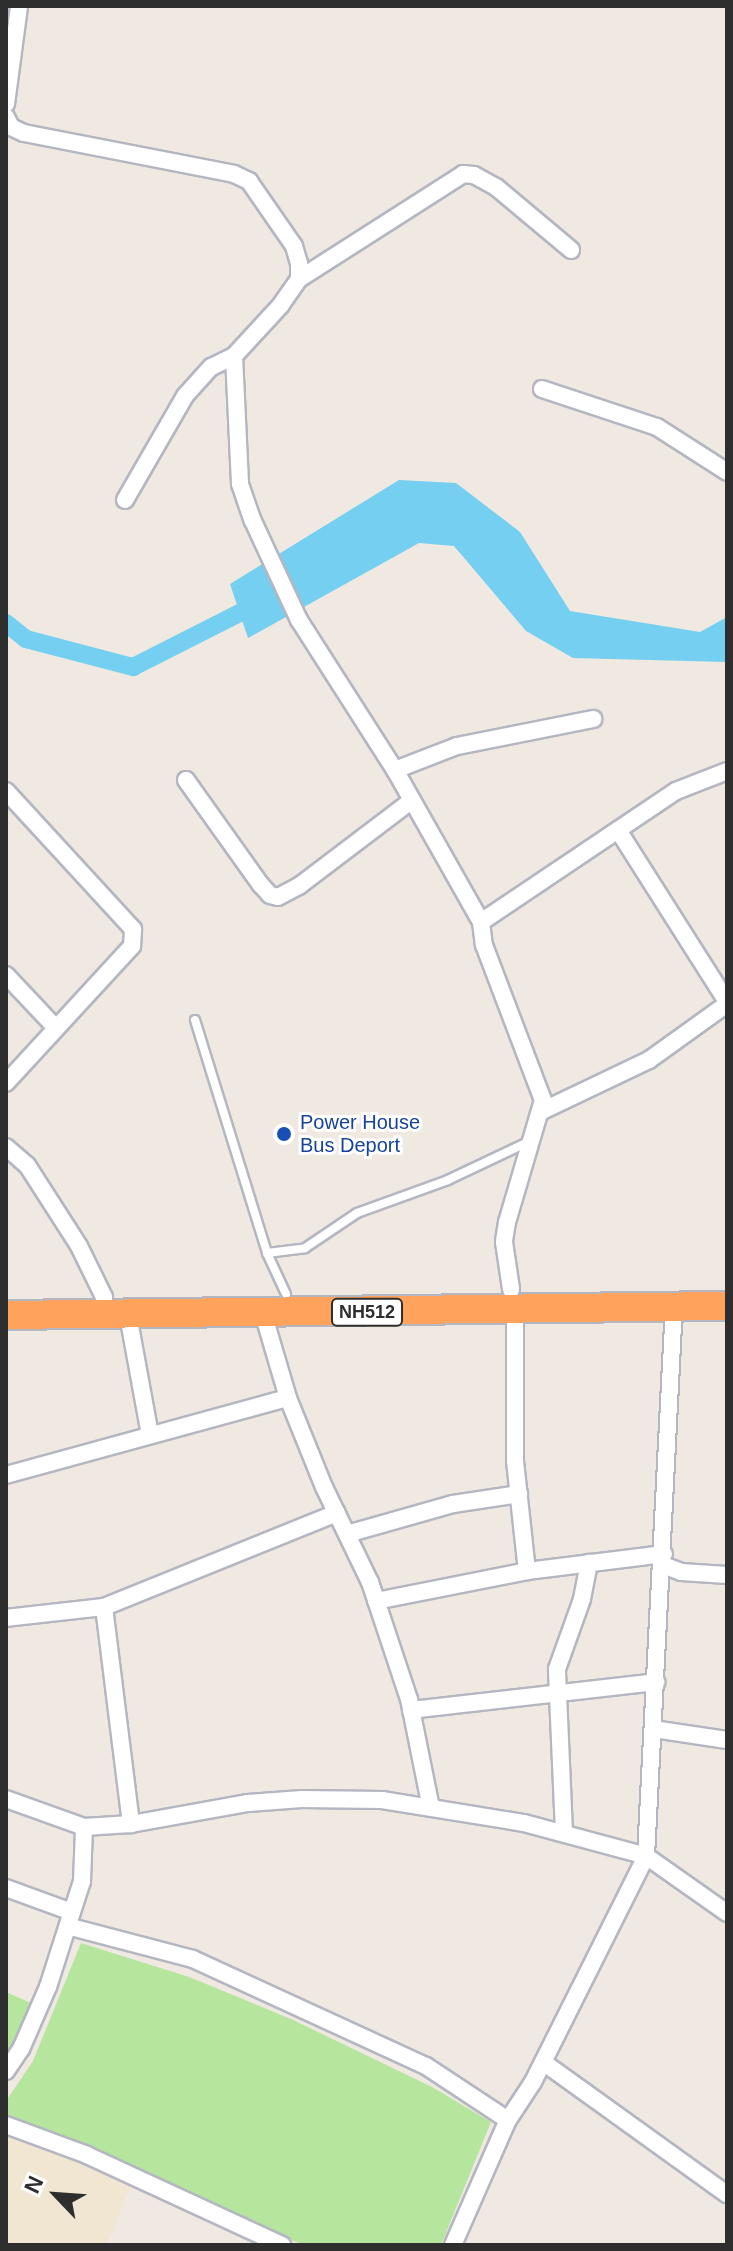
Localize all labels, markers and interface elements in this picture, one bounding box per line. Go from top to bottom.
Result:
place label: Power House Bus Deport [300,1110,420,1157]
marker: Power House Bus Deport [275,1125,293,1143]
road number: NH512 [329,1298,405,1326]
north arrow [16,2155,96,2235]
text: N [19,2172,48,2197]

